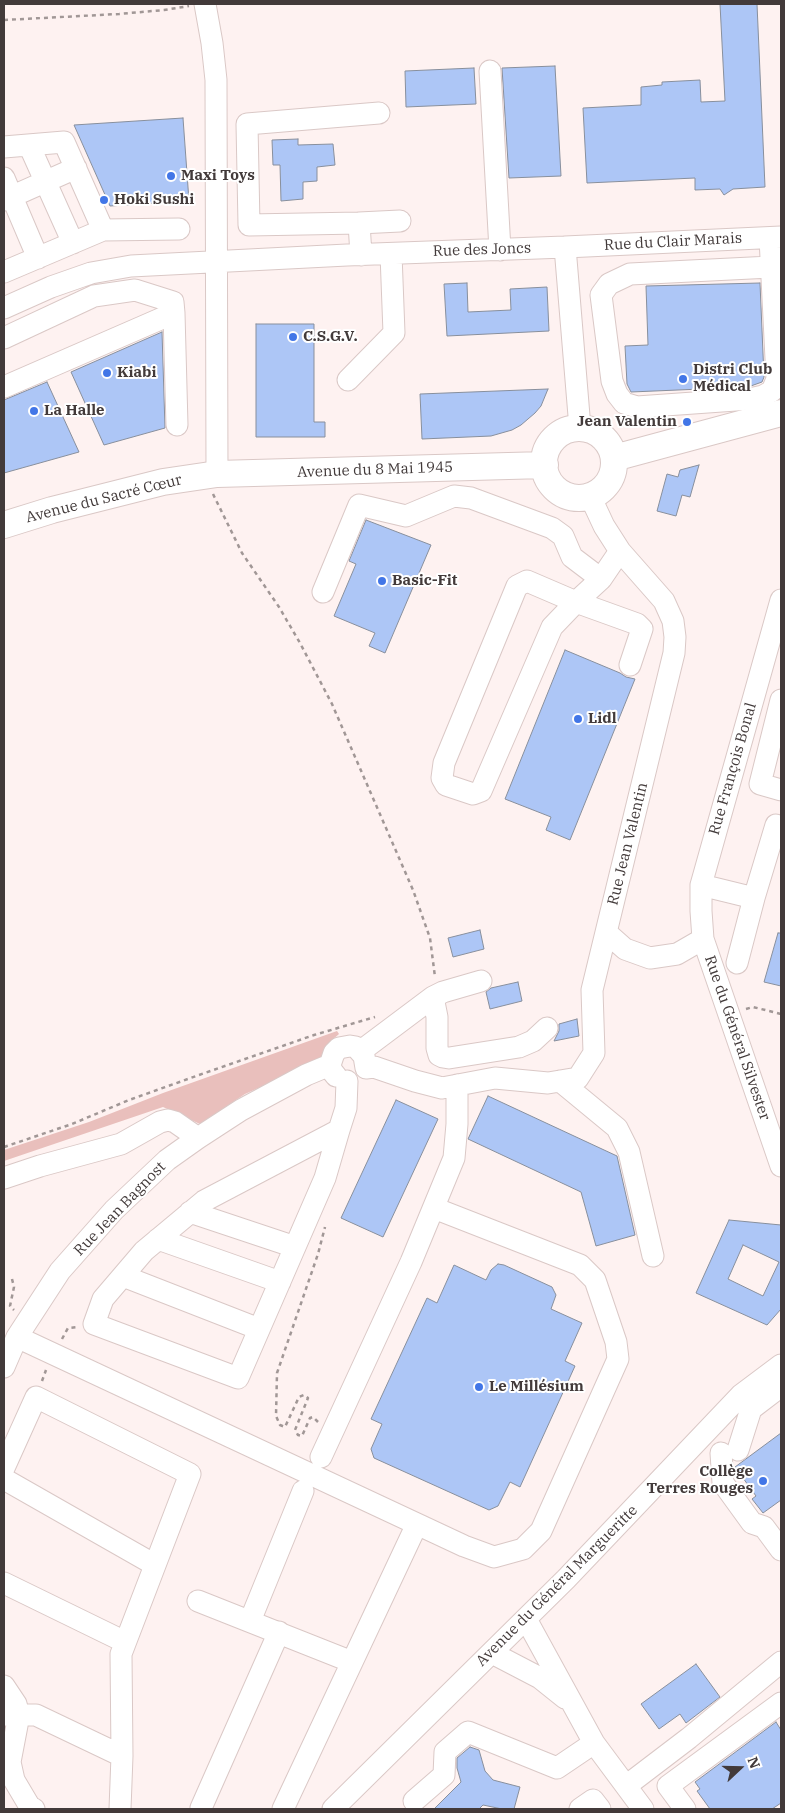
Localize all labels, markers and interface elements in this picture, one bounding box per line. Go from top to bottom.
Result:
place label: Maxi Toys [181,167,255,185]
marker: Maxi Toys [165,170,177,182]
place label: Hoki Sushi [114,191,194,209]
marker: Hoki Sushi [98,194,110,206]
street label: Rue du Clair Marais [604,229,742,255]
street label: Rue des Joncs [432,239,532,261]
place label: C.S.G.V. [303,328,358,346]
marker: C.S.G.V. [287,331,299,343]
place label: Distri Club Médical [693,361,772,396]
place label: Kiabi [117,364,157,382]
marker: Kiabi [101,367,113,379]
marker: Distri Club Médical [677,373,689,385]
place label: La Halle [44,402,105,420]
marker: La Halle [28,405,40,417]
place label: Jean Valentin [577,413,677,431]
marker: Jean Valentin [681,416,693,428]
street label: Avenue du 8 Mai 1945 [297,458,453,482]
street label: Avenue du Sacré Cœur [24,471,184,527]
place label: Basic-Fit [392,572,457,590]
marker: Basic-Fit [376,575,388,587]
street label: Rue François Bonal [706,701,760,837]
place label: Lidl [588,710,617,728]
marker: Lidl [572,713,584,725]
street label: Rue Jean Valentin [604,781,652,907]
street label: Rue du Général Silvester [700,953,774,1123]
street label: Rue Jean Bagnost [71,1158,169,1260]
place label: Le Millésium [489,1378,584,1396]
marker: Le Millésium [473,1381,485,1393]
place label: Collège Terres Rouges [647,1463,753,1498]
marker: Collège Terres Rouges [757,1475,769,1487]
street label: Avenue du Général Margueritte [473,1502,641,1670]
north arrow [715,1743,765,1793]
text: N [744,1754,764,1771]

